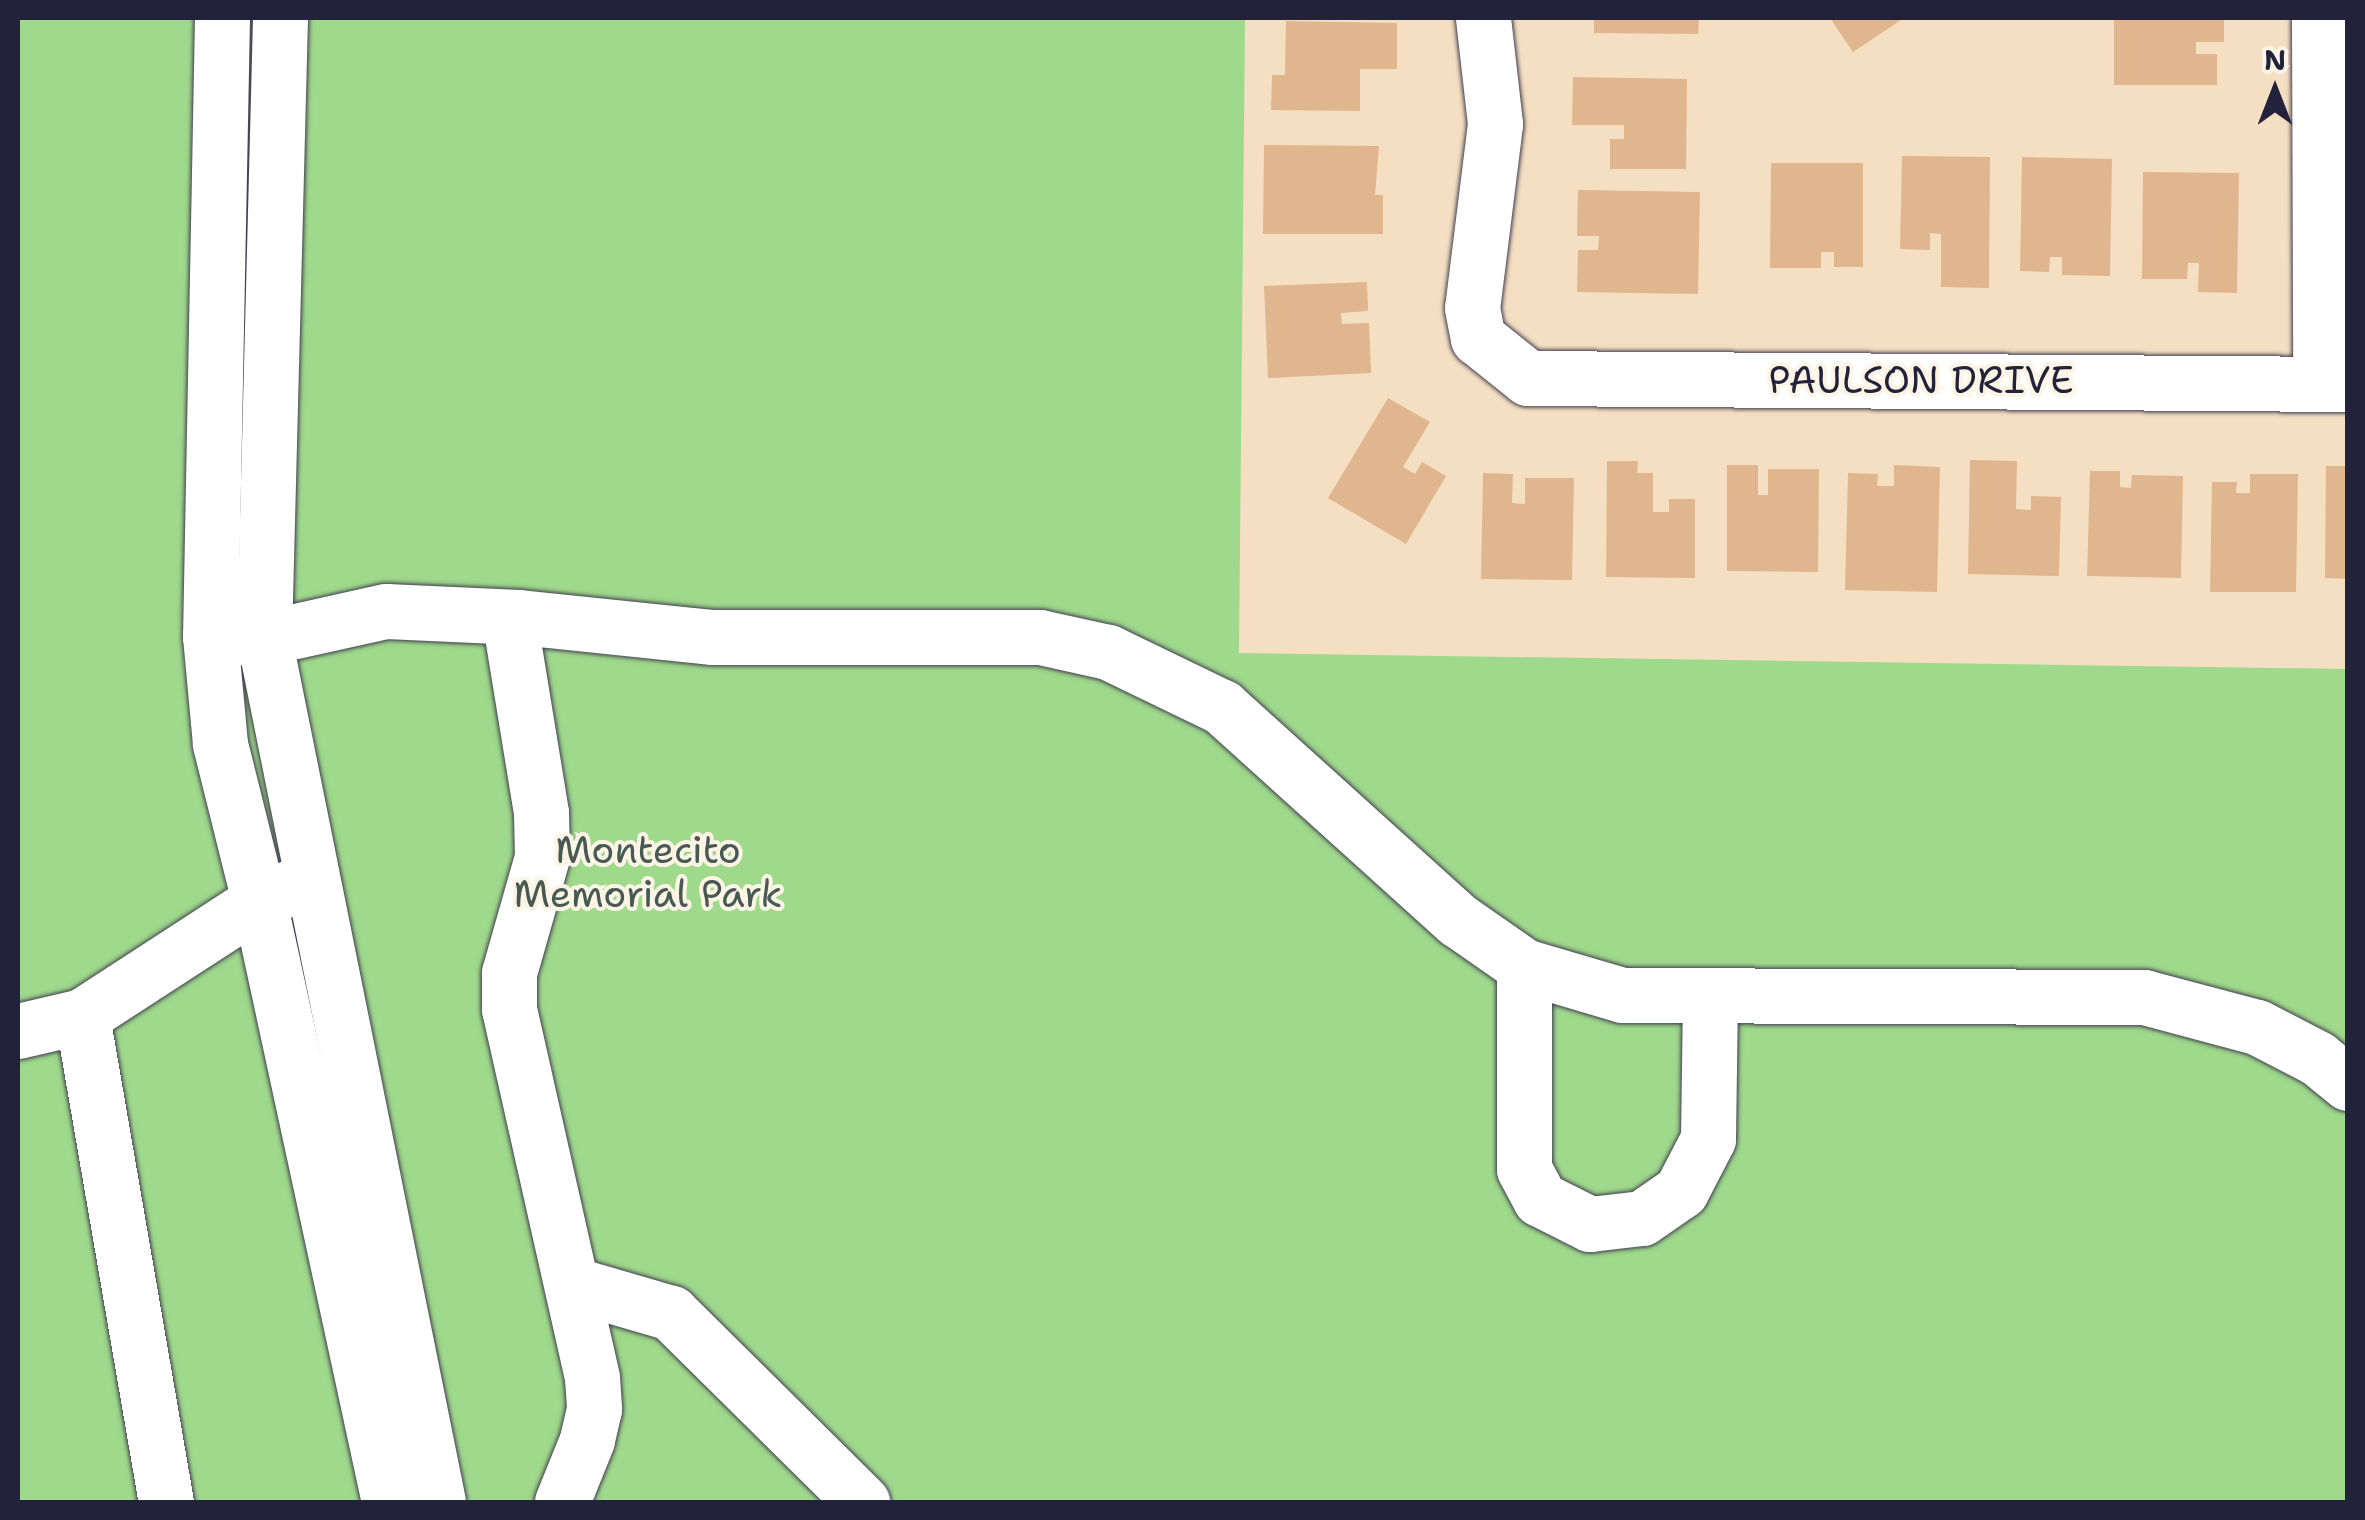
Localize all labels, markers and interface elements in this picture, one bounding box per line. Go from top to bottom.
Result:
north arrow [2225,40,2325,140]
text: N [2264,41,2286,79]
street label: PAULSON DRIVE [1768,357,2074,403]
park label: Montecito Memorial Park [514,827,782,916]

